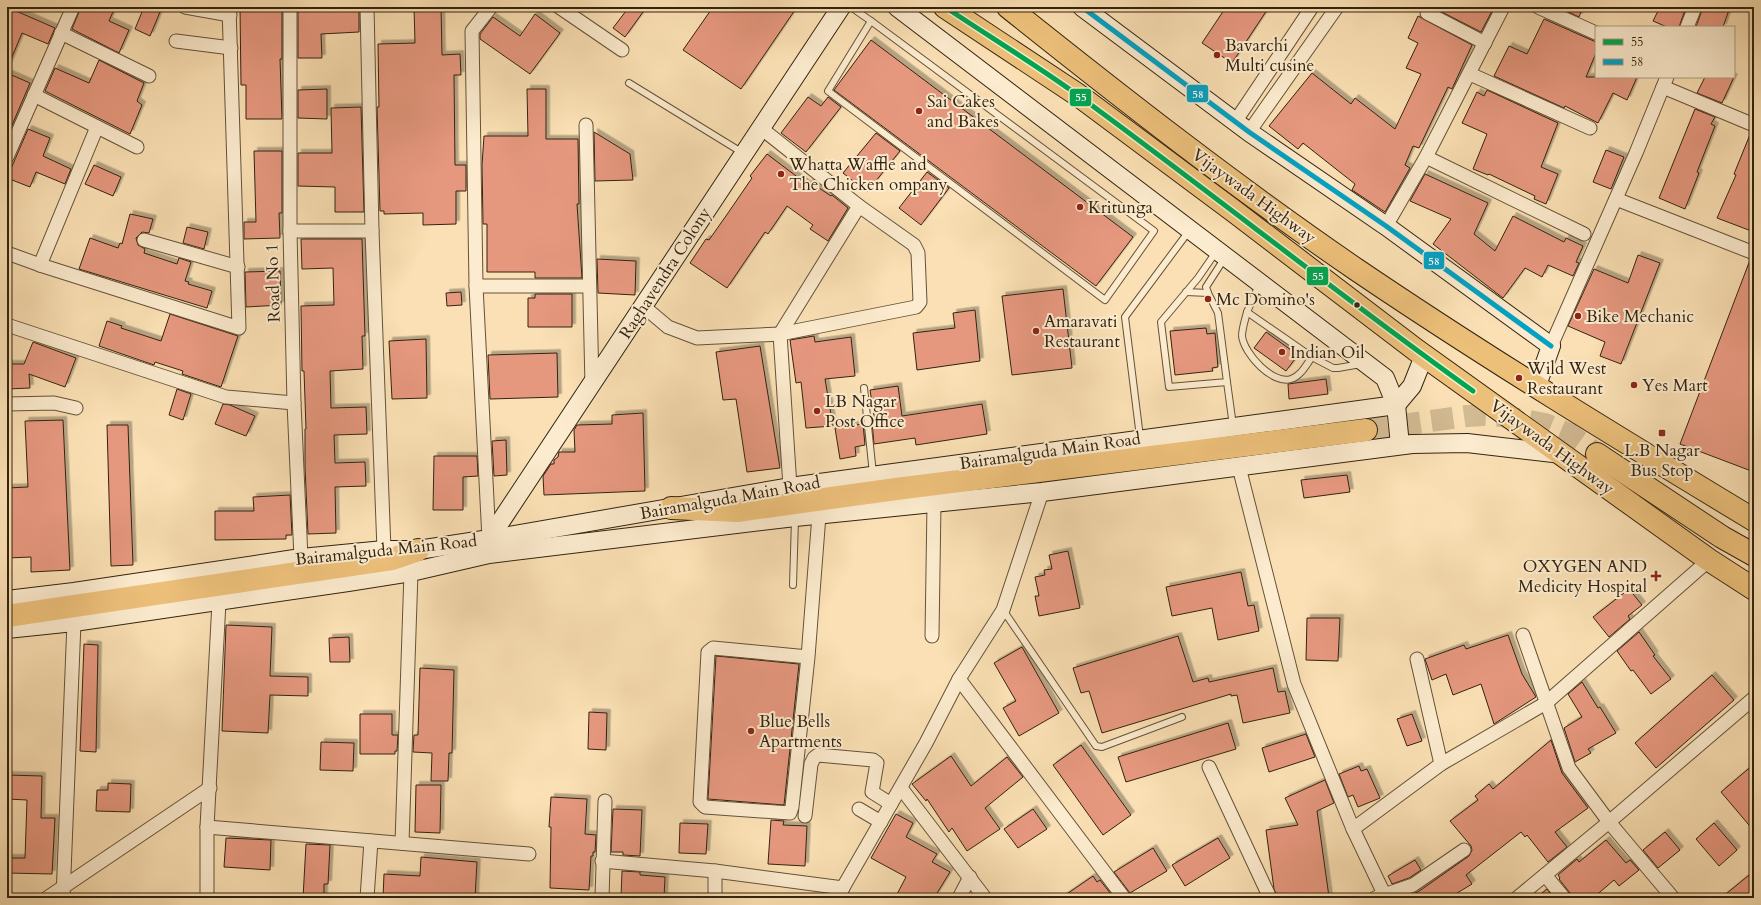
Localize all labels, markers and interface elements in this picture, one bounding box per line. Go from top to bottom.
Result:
legend [1595,26,1735,78]
place label: Bavarchi Multi cusine [1225,34,1314,77]
text: 55 [1631,34,1643,50]
marker: Bavarchi Multi cusine [1212,50,1222,60]
text: 58 [1631,54,1643,70]
line badge: 58 [1186,84,1209,103]
text: 58 [1192,87,1204,102]
line badge: 55 [1069,88,1092,107]
place label: Sai Cakes and Bakes [927,90,999,133]
text: 55 [1075,90,1087,105]
marker: Sai Cakes and Bakes [914,106,924,116]
street label: Vijaywada Highway [1187,143,1321,249]
place label: Whatta Waffle and The Chicken ompany [788,153,948,196]
marker: Whatta Waffle and The Chicken ompany [776,169,786,179]
place label: Kritunga [1088,196,1154,219]
marker: Kritunga [1075,202,1085,212]
street label: Raghavendra Colony [614,203,716,343]
street label: Road No 1 [260,243,286,323]
line badge: 58 [1423,251,1445,270]
text: 58 [1428,254,1440,269]
line badge: 55 [1306,266,1329,286]
text: 55 [1312,269,1324,284]
place label: Mc Domino's [1216,288,1315,311]
marker: Mc Domino's [1203,294,1213,304]
unlabelled marker [1352,300,1362,310]
place label: Bike Mechanic [1586,305,1694,328]
place label: Amaravati Restaurant [1044,310,1120,353]
marker: Bike Mechanic [1573,311,1583,321]
marker: Amaravati Restaurant [1031,326,1041,336]
place label: Indian Oil [1290,341,1365,364]
marker: Indian Oil [1277,347,1287,357]
place label: Wild West Restaurant [1526,357,1607,400]
marker: Wild West Restaurant [1514,373,1524,383]
place label: Yes Mart [1642,374,1708,397]
marker: Yes Mart [1629,380,1639,390]
place label: LB Nagar Post Office [825,390,905,433]
street label: Vijaywada Highway [1485,394,1619,500]
marker: LB Nagar Post Office [812,406,822,416]
street label: Bairamalguda Main Road [958,427,1142,475]
marker: L.B Nagar Bus Stop [1657,428,1667,438]
place label: L.B Nagar Bus Stop [1624,439,1701,482]
street label: Bairamalguda Main Road [638,471,822,525]
street label: Bairamalguda Main Road [294,529,478,571]
place label: OXYGEN AND Medicity Hospital [1518,555,1648,598]
marker: OXYGEN AND Medicity Hospital [1650,570,1662,582]
place label: Blue Bells Apartments [759,710,842,753]
marker: Blue Bells Apartments [746,726,756,736]

